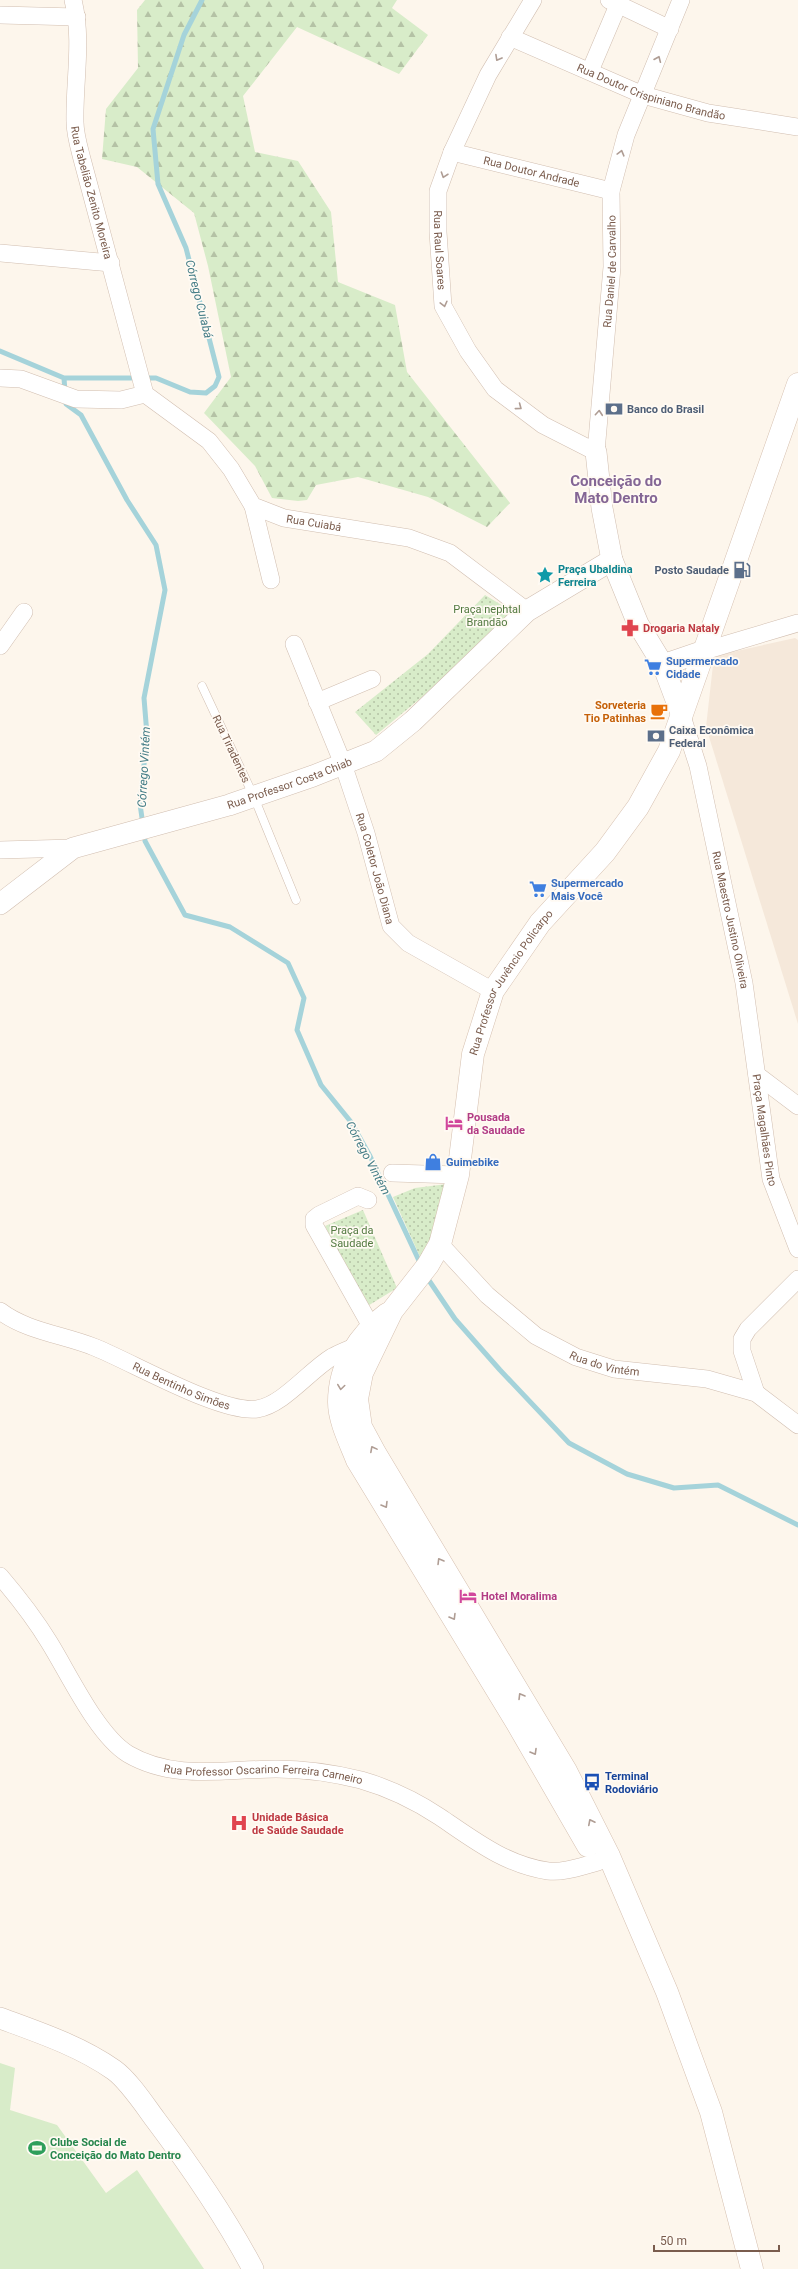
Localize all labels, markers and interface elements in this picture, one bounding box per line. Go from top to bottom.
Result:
one-way arrow [496,53,503,61]
one-way arrow [653,55,661,63]
street label: Rua Doutor Crispiniano Brandão [575,61,726,122]
street label: Rua Tabelião Zenito Moreira [69,125,115,260]
one-way arrow [616,150,625,157]
street label: Rua Doutor Andrade [482,153,581,190]
one-way arrow [440,172,448,179]
street label: Rua Raul Soares [431,210,448,291]
street label: Rua Daniel de Carvalho [600,215,618,328]
water label: Córrego Cuiabá [182,258,216,340]
one-way arrow [440,300,448,307]
bank icon: Banco do Brasil [604,399,624,419]
one-way arrow [515,402,522,410]
place label: Banco do Brasil [627,403,704,416]
one-way arrow [595,410,604,416]
district label: Conceição do Mato Dentro [570,472,662,507]
street label: Rua Cuiabá [285,512,342,534]
fuel station icon: Posto Saudade [732,560,752,580]
place label: Praça Ubaldina Ferreira [558,563,633,589]
place label: Posto Saudade [655,564,729,577]
place icon: Praça Ubaldina Ferreira [535,565,555,585]
park label: Praça nephtal Brandão [453,603,521,629]
pharmacy icon: Drogaria Nataly [620,618,640,638]
place label: Drogaria Nataly [643,622,720,635]
place label: Supermercado Cidade [666,655,739,681]
supermarket icon: Supermercado Cidade [643,657,663,677]
place label: Sorveteria Tio Patinhas [584,699,646,725]
cafe icon: Sorveteria Tio Patinhas [649,701,669,721]
street label: Rua Tiradentes [210,713,253,785]
place label: Caixa Econômica Federal [669,724,754,750]
water label: Córrego Vintém [135,726,153,808]
bank icon: Caixa Econômica Federal [646,726,666,746]
street label: Rua Professor Costa Chiab [225,755,354,812]
street label: Rua Coletor João Diana [353,811,397,926]
street label: Rua Maestro Justino Oliveira [710,850,751,990]
place label: Supermercado Mais Você [551,877,624,903]
supermarket icon: Supermercado Mais Você [528,879,548,899]
street label: Rua Professor Juvêncio Policarpo [467,907,555,1057]
street label: Praça Magalhães Pinto [750,1073,780,1188]
place label: Pousada da Saudade [467,1111,525,1137]
hotel icon: Pousada da Saudade [444,1113,464,1133]
water label: Córrego Vintém [343,1119,393,1197]
shop icon: Guimebike [423,1152,443,1172]
place label: Guimebike [446,1156,499,1169]
park label: Praça da Saudade [330,1224,374,1250]
street label: Rua do Vintém [567,1348,640,1378]
street label: Rua Bentinho Simões [131,1359,232,1412]
one-way arrow [337,1383,346,1390]
one-way arrow [370,1446,378,1453]
one-way arrow [381,1501,388,1508]
one-way arrow [437,1558,444,1565]
hotel icon: Hotel Moralima [458,1586,478,1606]
place label: Hotel Moralima [481,1590,557,1603]
one-way arrow [448,1613,455,1620]
one-way arrow [518,1693,525,1700]
one-way arrow [530,1748,537,1755]
street label: Rua Professor Oscarino Ferreira Carneiro [163,1761,364,1787]
place label: Terminal Rodoviário [605,1770,658,1796]
bus stop icon: Terminal Rodoviário [582,1772,602,1792]
place label: Unidade Básica de Saúde Saudade [252,1811,344,1837]
hospital icon: Unidade Básica de Saúde Saudade [229,1813,249,1833]
one-way arrow [589,1818,596,1826]
place label: Clube Social de Conceição do Mato Dentro [50,2136,181,2162]
sports icon: Clube Social de Conceição do Mato Dentro [27,2138,47,2158]
scale bar [654,2227,779,2253]
text: 50 m [660,2234,687,2248]

